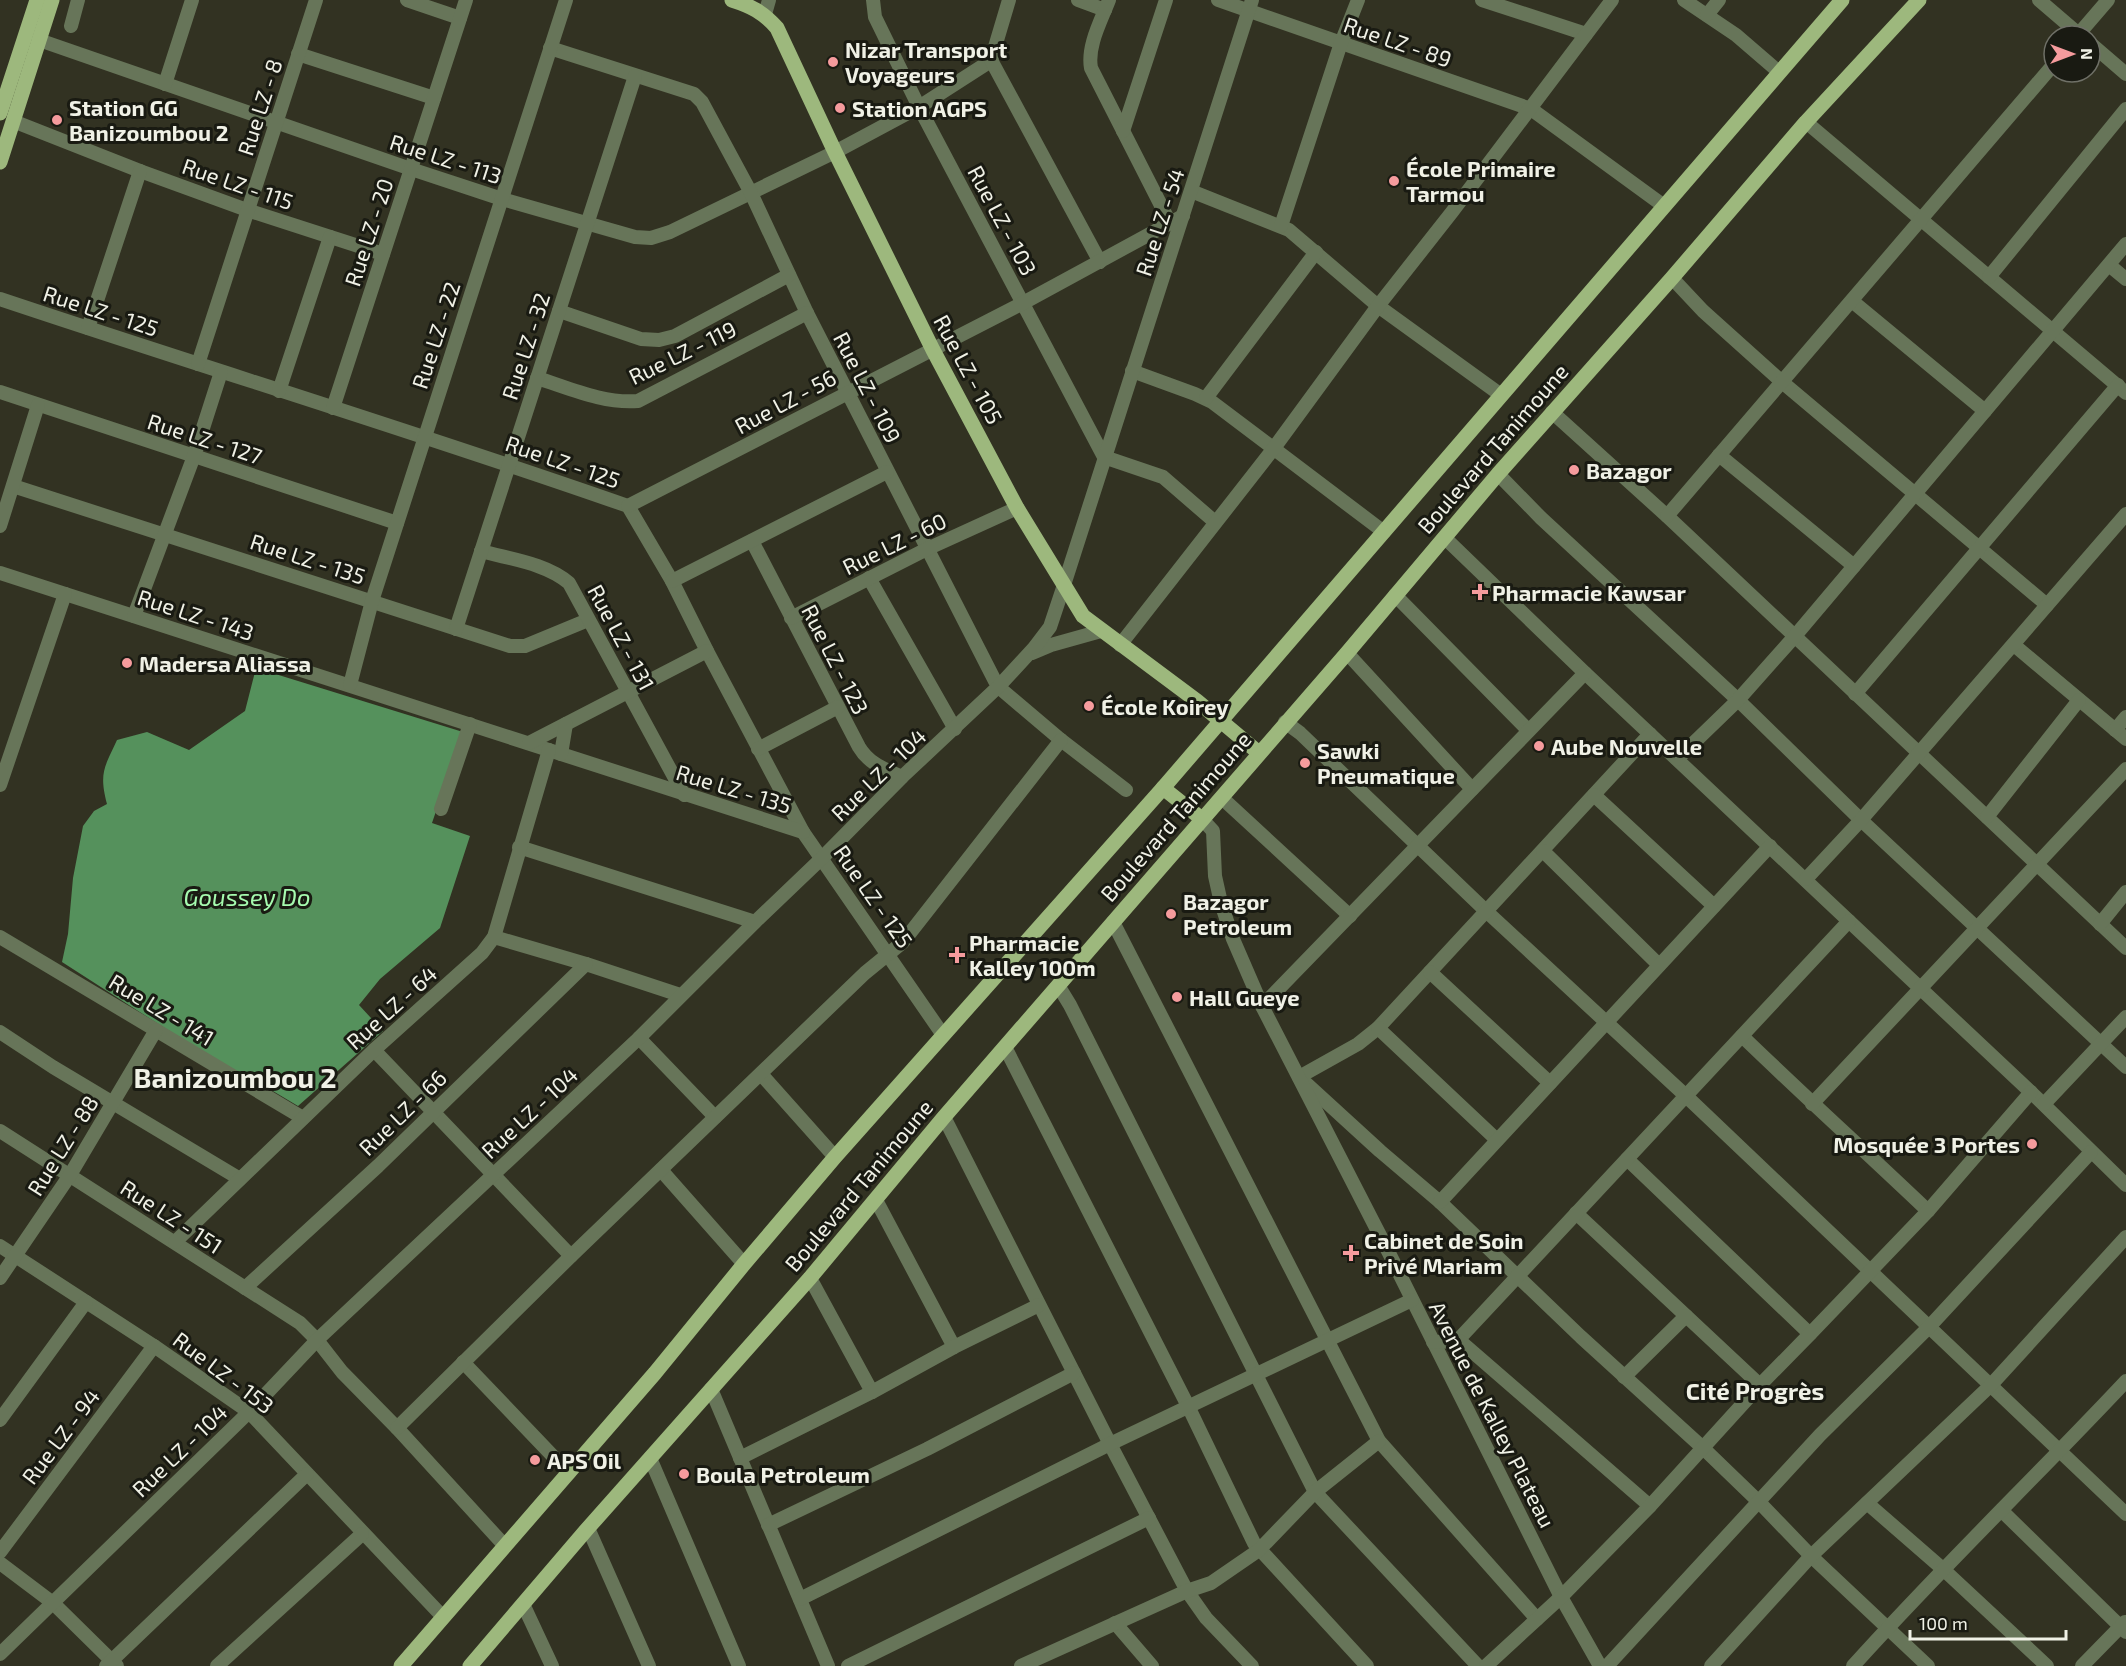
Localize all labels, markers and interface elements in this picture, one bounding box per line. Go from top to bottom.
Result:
street label: Rue LZ - 89 [1341,10,1455,72]
north arrow [2042,24,2102,84]
place label: Nizar Transport Voyageurs [845,36,1007,88]
text: N [2078,48,2097,60]
marker: Nizar Transport Voyageurs [826,55,840,69]
street label: Rue LZ - 8 [231,56,287,158]
place label: Station GG Banizoumbou 2 [69,94,228,145]
place label: Station AGPS [852,95,987,121]
marker: Station AGPS [833,101,847,115]
marker: Station GG Banizoumbou 2 [50,113,64,127]
street label: Rue LZ - 113 [387,128,505,188]
street label: Rue LZ - 115 [179,152,297,214]
place label: École Primaire Tarmou [1406,155,1556,206]
street label: Rue LZ - 103 [963,161,1043,279]
street label: Rue LZ - 54 [1129,165,1189,279]
marker: École Primaire Tarmou [1387,174,1401,188]
street label: Rue LZ - 20 [338,175,398,289]
street label: Rue LZ - 22 [405,278,465,392]
street label: Rue LZ - 125 [40,279,162,341]
street label: Rue LZ - 32 [496,289,554,403]
street label: Rue LZ - 105 [929,310,1009,428]
street label: Rue LZ - 119 [624,315,740,389]
street label: Rue LZ - 109 [829,327,907,447]
street label: Boulevard Tanimoune [1411,358,1573,538]
street label: Rue LZ - 56 [730,364,840,438]
street label: Rue LZ - 127 [145,407,265,469]
street label: Rue LZ - 125 [502,429,624,493]
place label: Bazagor [1586,457,1672,483]
marker: Bazagor [1567,463,1581,477]
street label: Rue LZ - 60 [838,507,950,579]
street label: Rue LZ - 135 [247,527,369,589]
place label: Pharmacie Kawsar [1492,579,1687,605]
street label: Rue LZ - 131 [583,580,661,694]
street label: Rue LZ - 143 [135,583,257,645]
marker: Pharmacie Kawsar [1473,585,1487,599]
street label: Rue LZ - 123 [797,600,875,718]
place label: Madersa Aliassa [139,650,311,676]
marker: Madersa Aliassa [120,656,134,670]
place label: École Koirey [1101,693,1229,720]
marker: École Koirey [1082,699,1096,713]
street label: Rue LZ - 104 [825,722,931,826]
street label: Boulevard Tanimoune [1094,726,1256,906]
place label: Aube Nouvelle [1551,733,1702,759]
place label: Sawki Pneumatique [1317,737,1455,788]
marker: Aube Nouvelle [1532,739,1546,753]
marker: Sawki Pneumatique [1298,756,1312,770]
street label: Rue LZ - 135 [673,758,795,818]
street label: Rue LZ - 125 [829,840,919,952]
water label: Goussey Do [184,882,310,911]
place label: Bazagor Petroleum [1183,888,1292,939]
marker: Bazagor Petroleum [1164,907,1178,921]
place label: Pharmacie Kalley 100m [969,929,1096,981]
marker: Pharmacie Kalley 100m [950,948,964,962]
street label: Rue LZ - 64 [341,960,441,1054]
street label: Rue LZ - 141 [105,968,219,1050]
place label: Hall Gueye [1189,984,1300,1011]
marker: Hall Gueye [1170,990,1184,1004]
district label: Banizoumbou 2 [134,1060,336,1094]
street label: Rue LZ - 104 [476,1061,582,1163]
street label: Rue LZ - 66 [353,1064,451,1160]
street label: Rue LZ - 88 [21,1090,103,1200]
street label: Boulevard Tanimoune [779,1094,937,1276]
place label: Mosquée 3 Portes [1833,1131,2020,1157]
marker: Mosquée 3 Portes [2025,1137,2039,1151]
street label: Rue LZ - 151 [116,1174,228,1258]
place label: Cabinet de Soin Privé Mariam [1364,1227,1523,1278]
marker: Cabinet de Soin Privé Mariam [1342,1244,1360,1262]
street label: Avenue de Kalley Plateau [1425,1297,1561,1531]
street label: Rue LZ - 153 [169,1326,279,1418]
district label: Cité Progrès [1686,1376,1824,1405]
street label: Rue LZ - 94 [16,1383,104,1489]
street label: Rue LZ - 104 [126,1398,232,1502]
place label: APS Oil [547,1447,622,1473]
marker: APS Oil [528,1453,542,1467]
place label: Boula Petroleum [696,1461,870,1487]
marker: Boula Petroleum [677,1467,691,1481]
scale bar [1910,1603,2066,1641]
text: 100 m [1919,1612,1968,1634]

